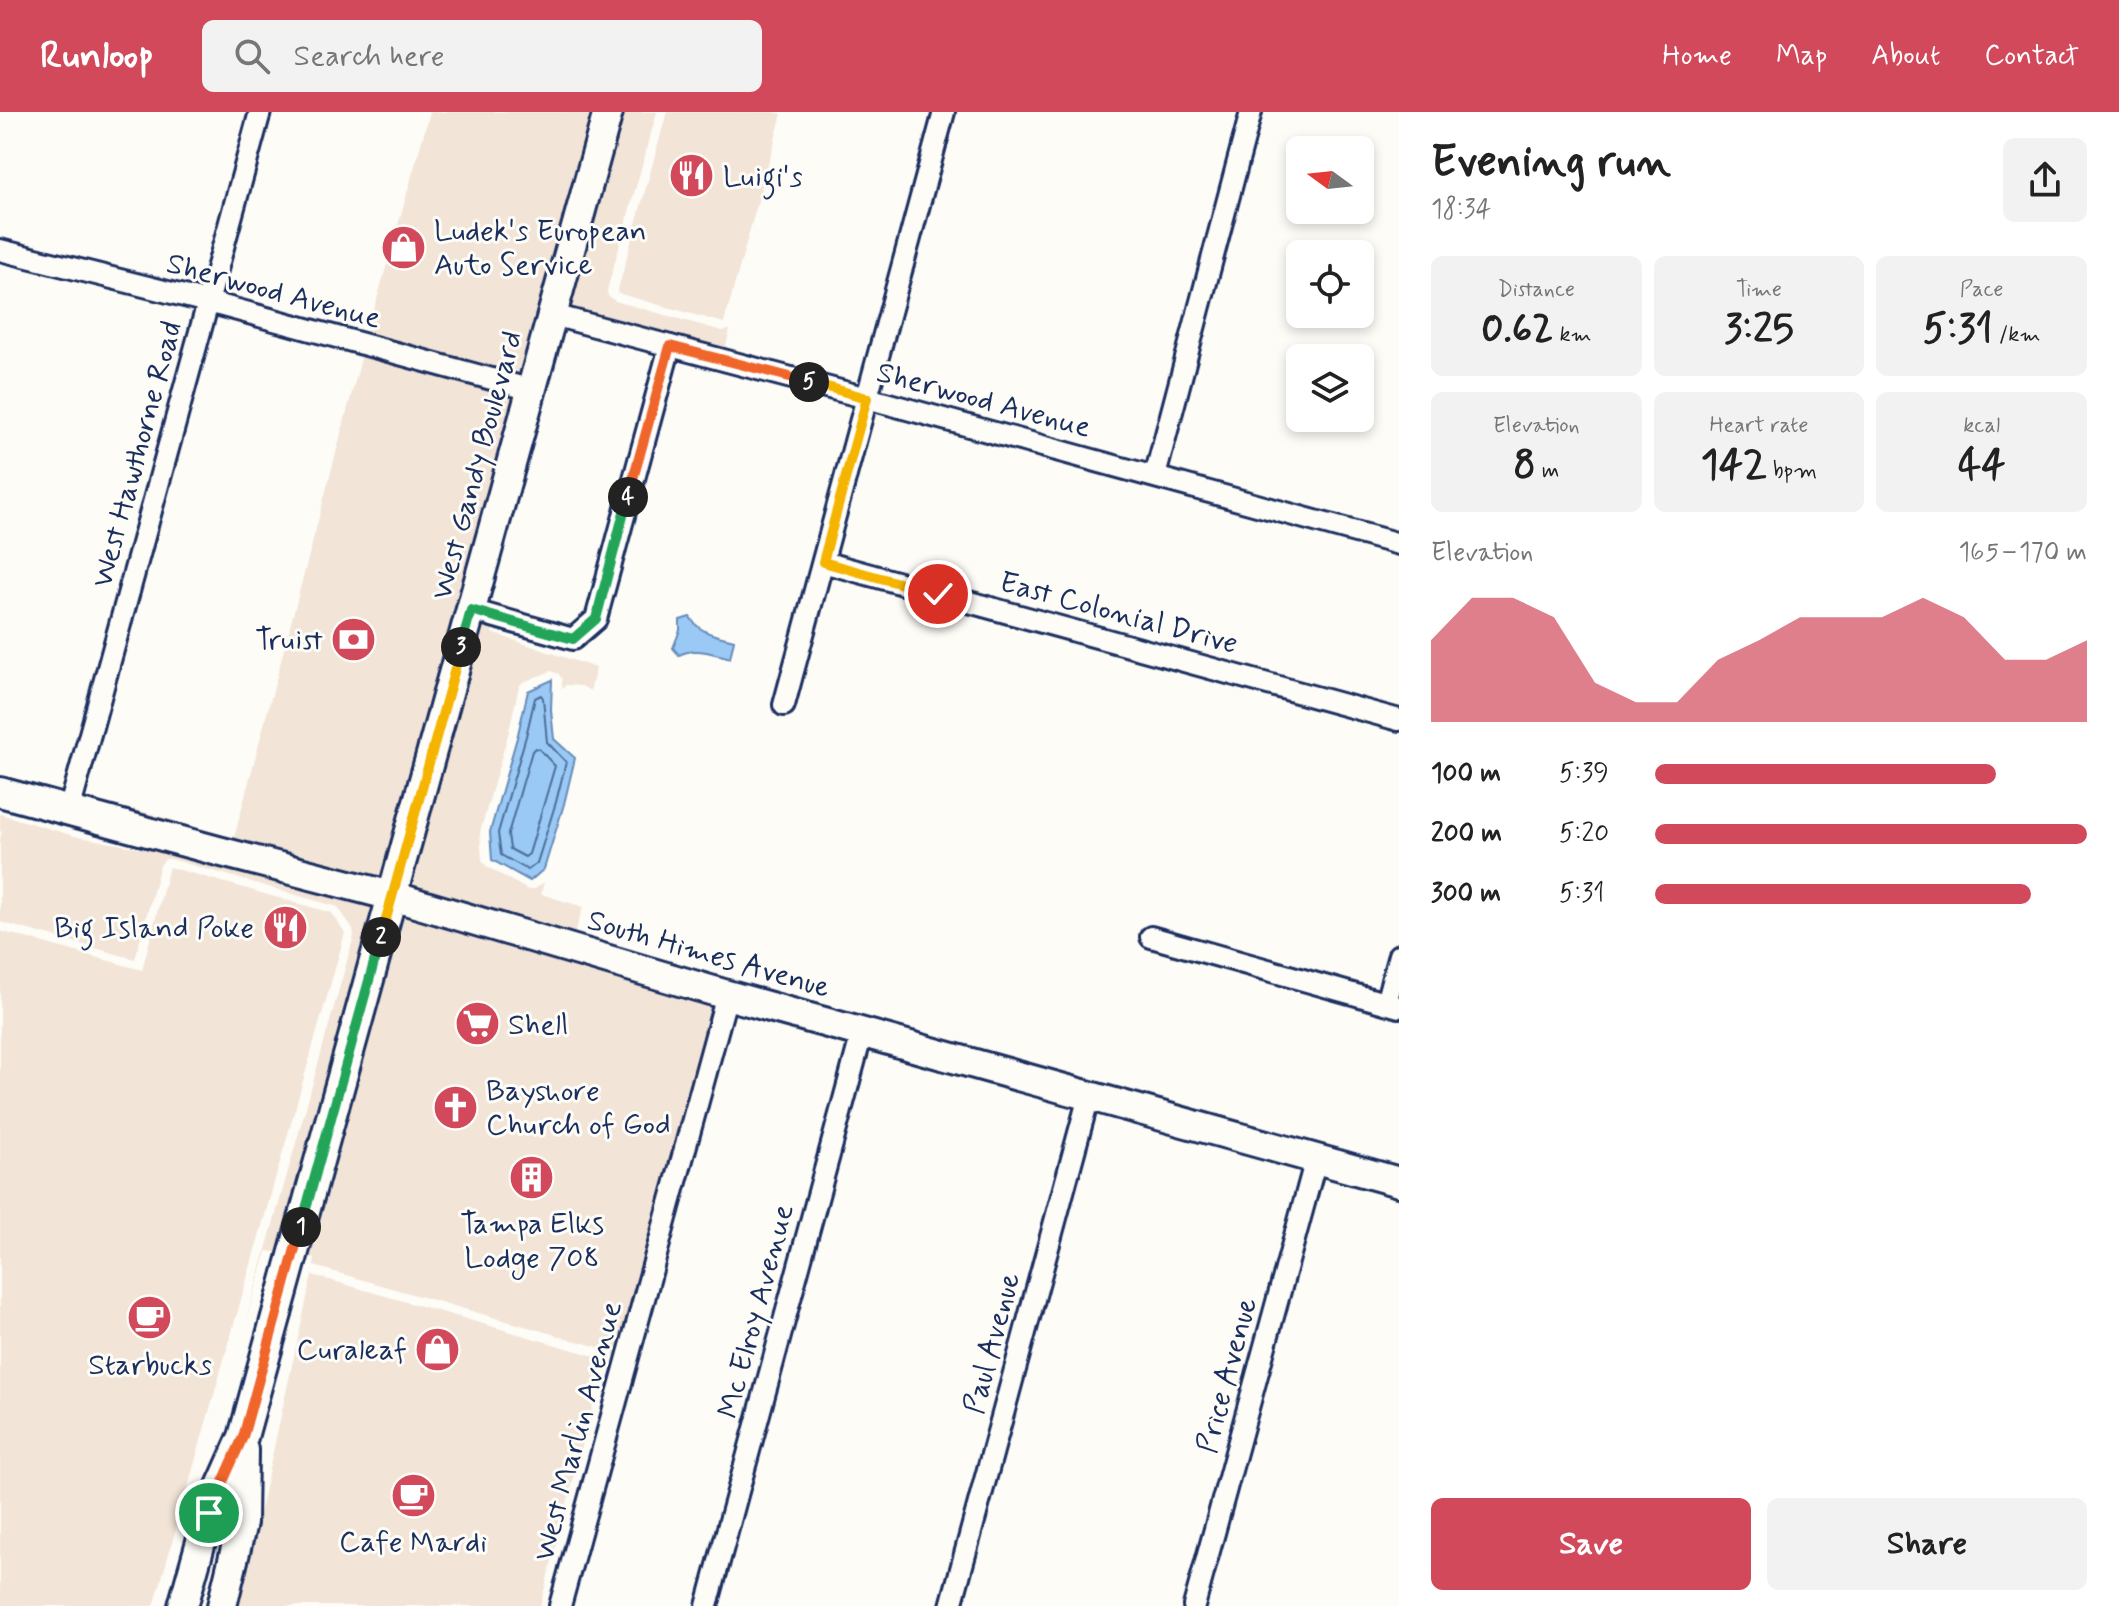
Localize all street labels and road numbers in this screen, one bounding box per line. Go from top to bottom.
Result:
street label: Sherwood Avenue [162,244,385,339]
street label: West Hawthorne Road [83,317,192,592]
street label: West Gandy Boulevard [423,327,532,604]
street label: Sherwood Avenue [872,353,1095,448]
street label: East Colonial Drive [995,563,1242,664]
street label: South Himes Avenue [583,901,834,1008]
street label: Mc Elroy Avenue [709,1200,804,1423]
street label: Paul Avenue [955,1268,1030,1418]
street label: Price Avenue [1188,1293,1267,1458]
street label: West Marlin Avenue [525,1297,632,1566]

